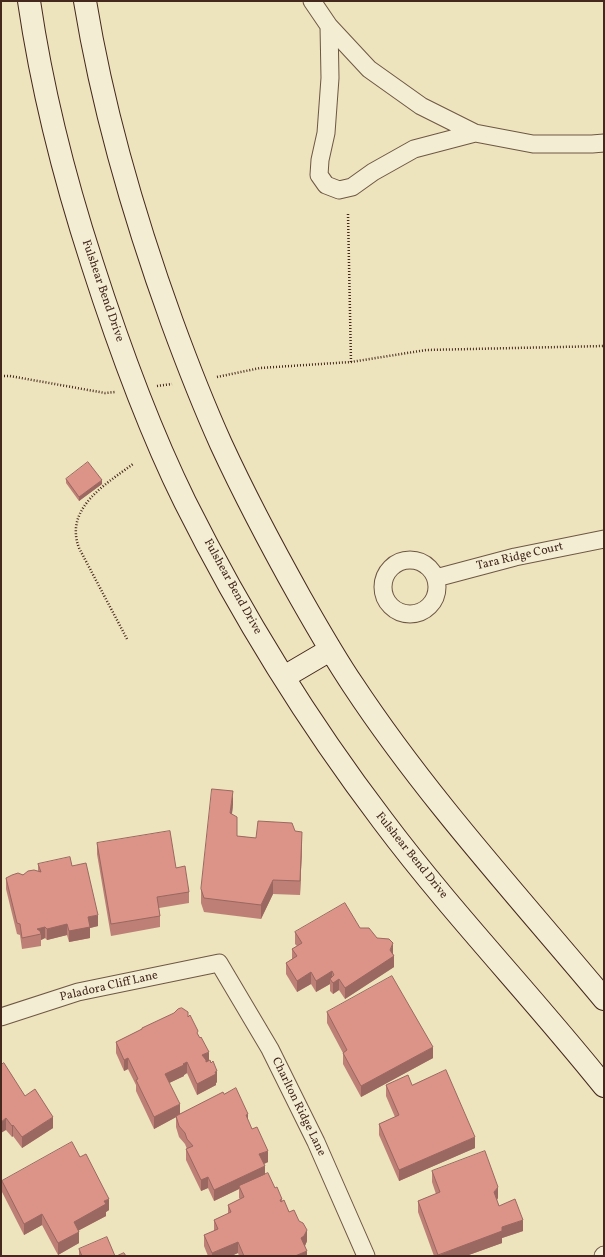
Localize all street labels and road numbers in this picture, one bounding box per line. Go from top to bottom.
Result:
street label: Fulshear Bend Drive [78,238,126,344]
street label: Fulshear Bend Drive [200,537,264,637]
street label: Tara Ridge Court [475,540,565,574]
street label: Fulshear Bend Drive [372,810,450,902]
street label: Paladora Cliff Lane [59,969,159,1005]
street label: Charlton Ridge Lane [268,1055,328,1159]

